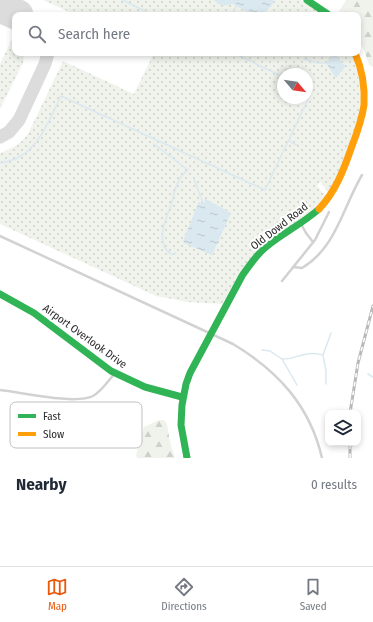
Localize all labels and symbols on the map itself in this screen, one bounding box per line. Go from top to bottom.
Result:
north arrow [277,68,313,104]
street label: Old Dowd Road [248,200,310,253]
street label: Airport Overlook Drive [40,302,129,371]
legend [10,402,142,448]
text: Fast [43,410,61,423]
text: Slow [43,428,64,441]

